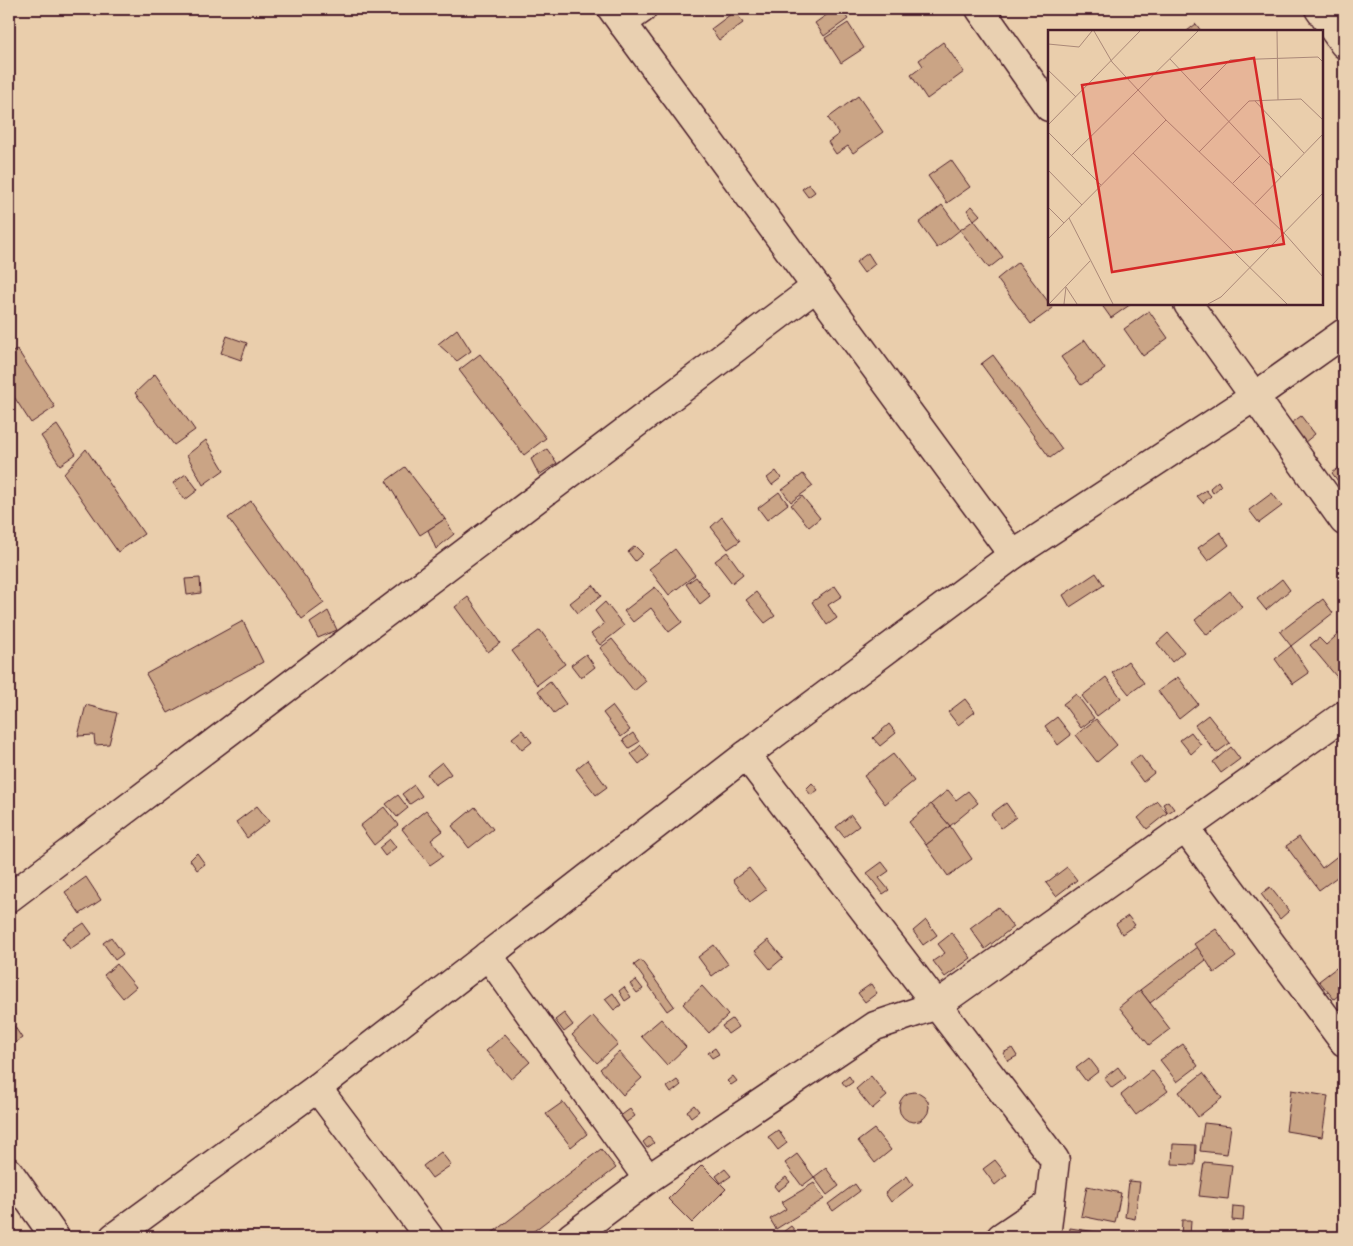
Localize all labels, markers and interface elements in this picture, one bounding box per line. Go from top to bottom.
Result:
inset map [1048,30,1323,305]

